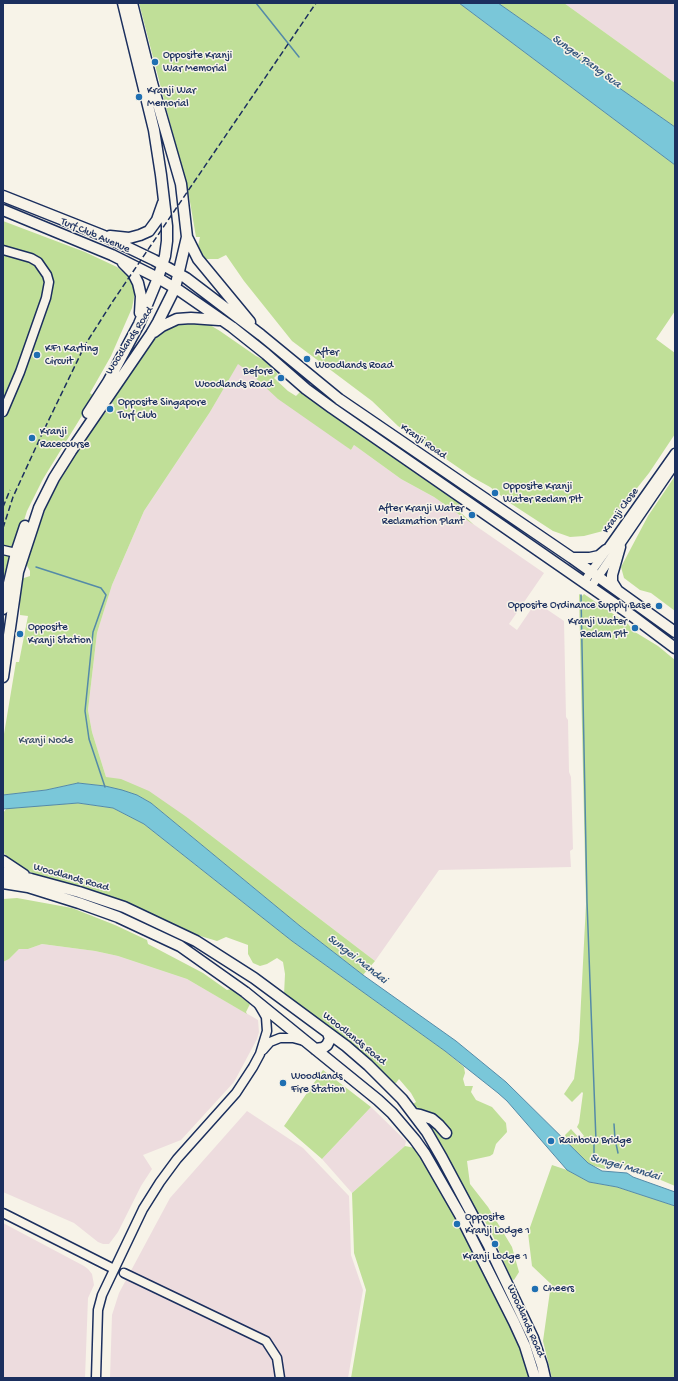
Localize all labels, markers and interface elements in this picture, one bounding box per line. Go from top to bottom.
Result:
water label: Sungei Pang Sua [549,32,623,92]
place label: Opposite Kranji War Memorial [163,49,232,75]
marker: Opposite Kranji War Memorial [150,57,160,67]
place label: Kranji War Memorial [147,84,196,110]
marker: Kranji War Memorial [134,92,144,102]
street label: Turf Club Avenue [58,215,132,257]
street label: Woodlands Road [103,305,157,377]
place label: KF1 Karting Circuit [45,342,98,368]
place label: After Woodlands Road [315,346,393,372]
marker: KF1 Karting Circuit [32,350,42,360]
marker: After Woodlands Road [302,354,312,364]
place label: Before Woodlands Road [195,365,273,391]
marker: Before Woodlands Road [276,373,286,383]
place label: Opposite Singapore Turf Club [118,396,206,422]
marker: Opposite Singapore Turf Club [105,404,115,414]
street label: Kranji Road [397,421,449,463]
place label: Kranji Racecourse [40,425,90,451]
marker: Kranji Racecourse [27,433,37,443]
place label: Opposite Kranji Water Reclam Plt [503,480,582,506]
street label: Kranji Close [600,486,642,536]
marker: Opposite Kranji Water Reclam Plt [490,488,500,498]
place label: After Kranji Water Reclamation Plant [378,502,464,528]
marker: After Kranji Water Reclamation Plant [467,510,477,520]
place label: Opposite Ordinance Supply Base [508,599,651,613]
marker: Opposite Ordinance Supply Base [654,601,664,611]
place label: Kranji Water Reclam Plt [568,615,627,641]
place label: Opposite Kranji Station [28,621,91,647]
marker: Kranji Water Reclam Plt [630,623,640,633]
marker: Opposite Kranji Station [15,629,25,639]
park label: Kranji Node [19,734,73,748]
street label: Woodlands Road [32,861,110,895]
water label: Sungei Mandai [324,932,390,988]
street label: Woodlands Road [320,1009,388,1069]
place label: Woodlands Fire Station [291,1070,345,1096]
marker: Woodlands Fire Station [278,1078,288,1088]
place label: Rainbow Bridge [559,1134,631,1148]
marker: Rainbow Bridge [546,1136,556,1146]
water label: Sungei Mandai [588,1151,662,1185]
place label: Opposite Kranji Lodge 1 [465,1211,530,1237]
marker: Opposite Kranji Lodge 1 [452,1219,462,1229]
marker: Kranji Lodge 1 [490,1239,500,1249]
place label: Kranji Lodge 1 [463,1250,527,1264]
place label: Cheers [543,1282,574,1296]
street label: Woodlands Road [503,1283,547,1359]
marker: Cheers [530,1284,540,1294]

